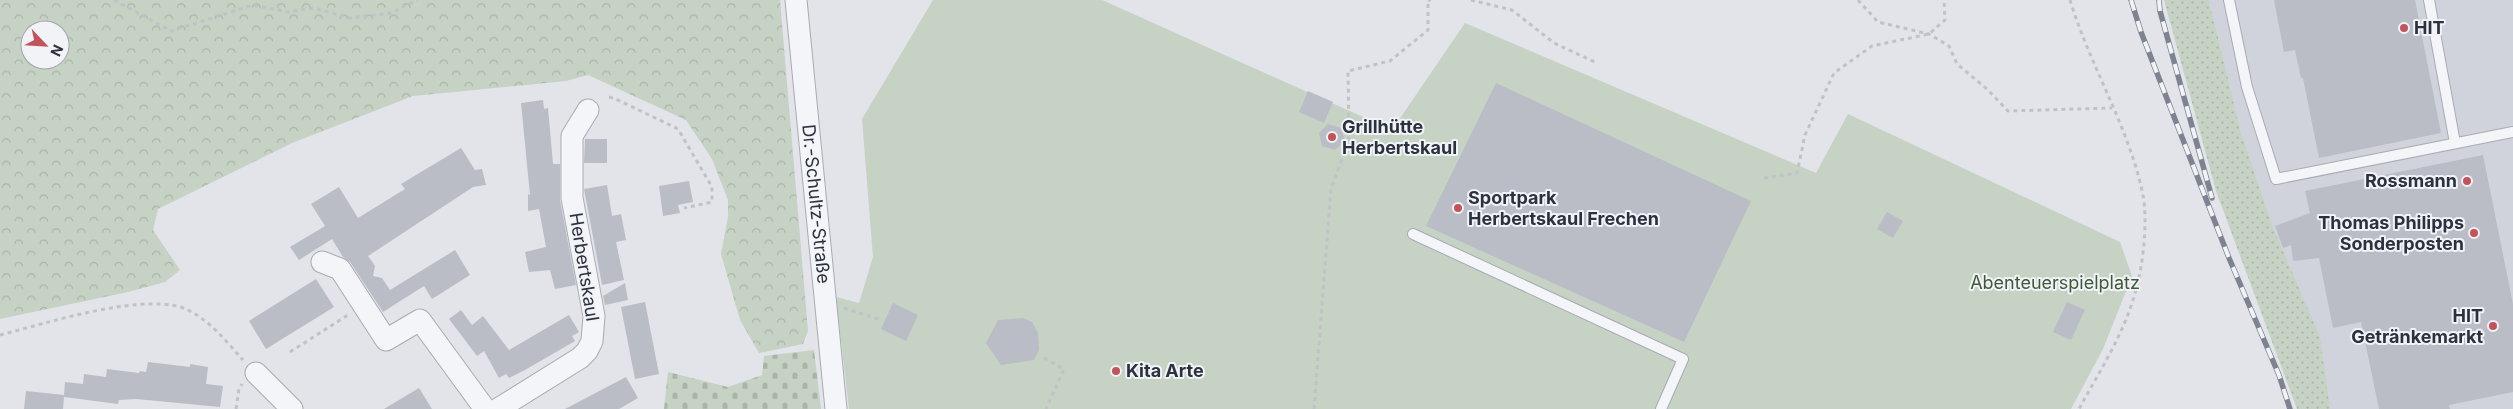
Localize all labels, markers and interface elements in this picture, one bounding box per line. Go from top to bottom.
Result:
place label: HIT [2414,17,2445,38]
north arrow [20,20,70,70]
marker: HIT [2398,22,2410,34]
text: N [47,42,67,59]
place label: Grillhütte Herbertskaul [1342,116,1457,158]
street label: Dr.-Schultz-Straße [798,123,835,285]
marker: Grillhütte Herbertskaul [1326,131,1338,143]
place label: Rossmann [2365,170,2457,191]
marker: Rossmann [2461,175,2473,187]
place label: Sportpark Herbertskaul Frechen [1468,187,1659,229]
marker: Sportpark Herbertskaul Frechen [1452,202,1464,214]
street label: Herbertskaul [566,211,603,323]
place label: Thomas Philipps Sonderposten [2318,212,2464,254]
marker: Thomas Philipps Sonderposten [2468,227,2480,239]
park label: Abenteuerspielplatz [1970,272,2140,293]
place label: HIT Getränkemarkt [2351,305,2483,347]
marker: HIT Getränkemarkt [2487,320,2499,332]
place label: Kita Arte [1126,360,1204,381]
marker: Kita Arte [1110,365,1122,377]

